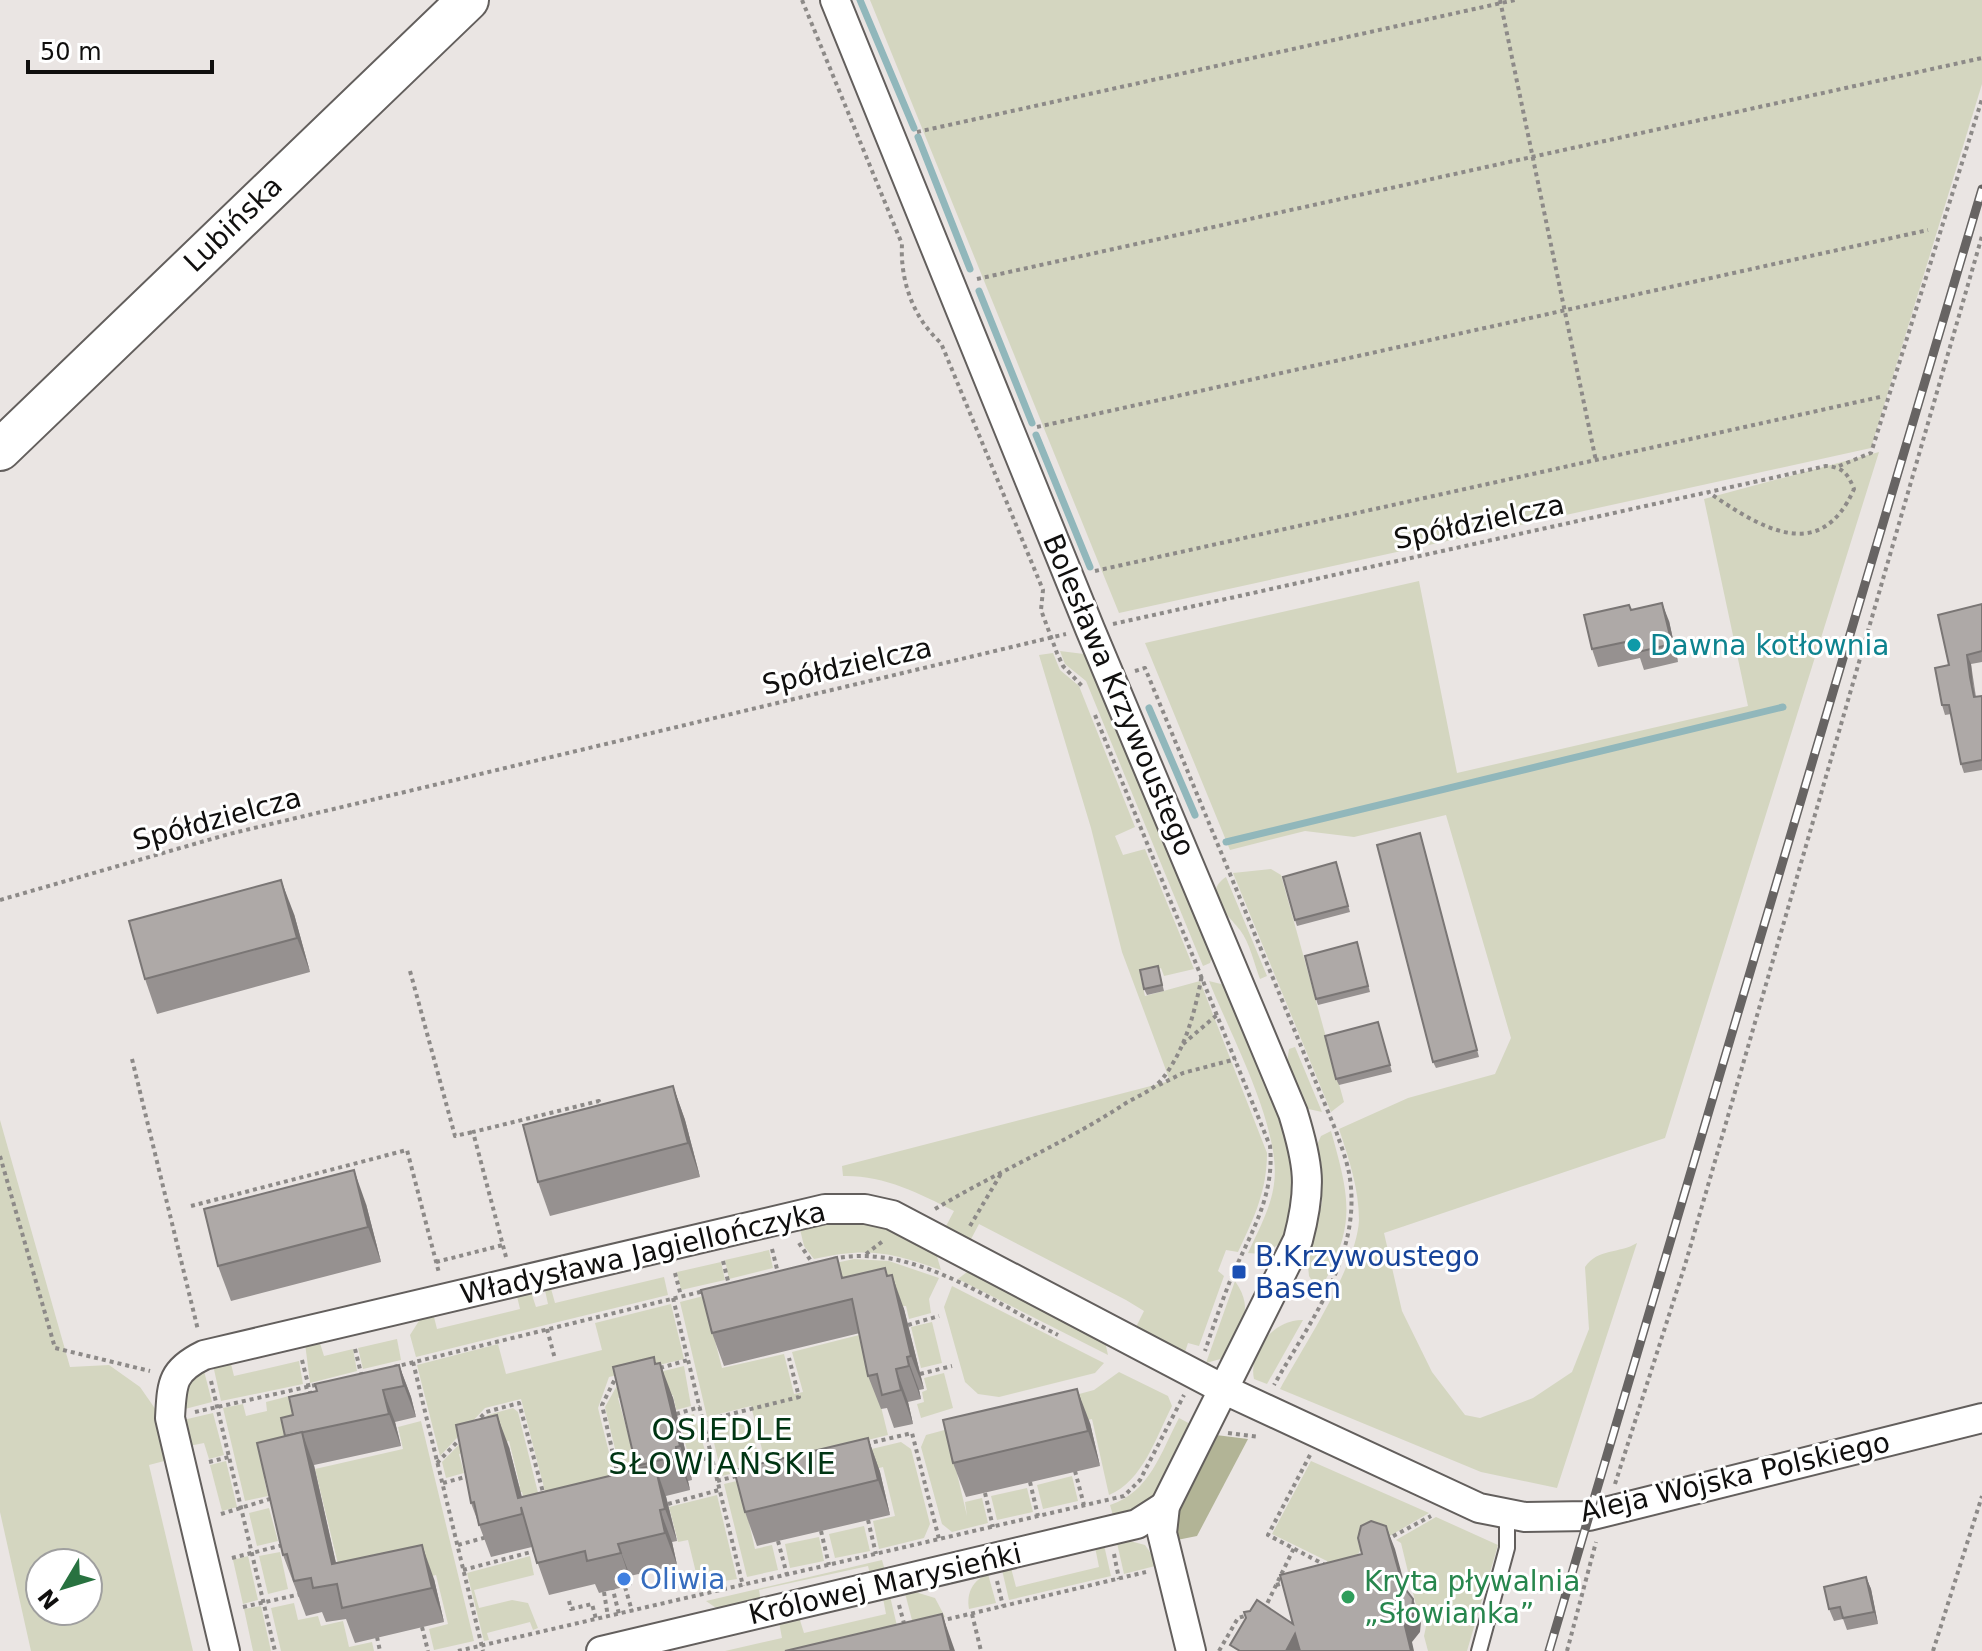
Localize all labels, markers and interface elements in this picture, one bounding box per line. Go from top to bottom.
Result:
scale bar [28,24,212,74]
text: 50 m [40,38,102,66]
street label: Lubińska [177,169,289,279]
street label: Spółdzielcza [1391,488,1567,556]
street label: Bolesława Krzywoustego [1036,529,1202,861]
place label: Dawna kotłownia [1650,629,1889,662]
street label: Spółdzielcza [759,630,935,702]
marker: Dawna kotłownia [1625,636,1643,654]
street label: Spółdzielcza [129,781,305,857]
street label: Władysława Jagiellończyka [457,1195,829,1311]
place label: B.Krzywoustego Basen [1255,1240,1480,1305]
marker: B.Krzywoustego Basen [1230,1263,1248,1281]
district label: OSIEDLE SŁOWIAŃSKIE [608,1412,838,1481]
street label: Aleja Wojska Polskiego [1577,1425,1893,1529]
street label: Królowej Marysieńki [745,1537,1025,1631]
north arrow [24,1547,104,1627]
place label: Oliwia [640,1563,725,1596]
place label: Kryta pływalnia „Słowianka” [1364,1565,1580,1630]
marker: Oliwia [615,1570,633,1588]
text: N [33,1584,64,1614]
marker: Kryta pływalnia „Słowianka” [1339,1588,1357,1606]

